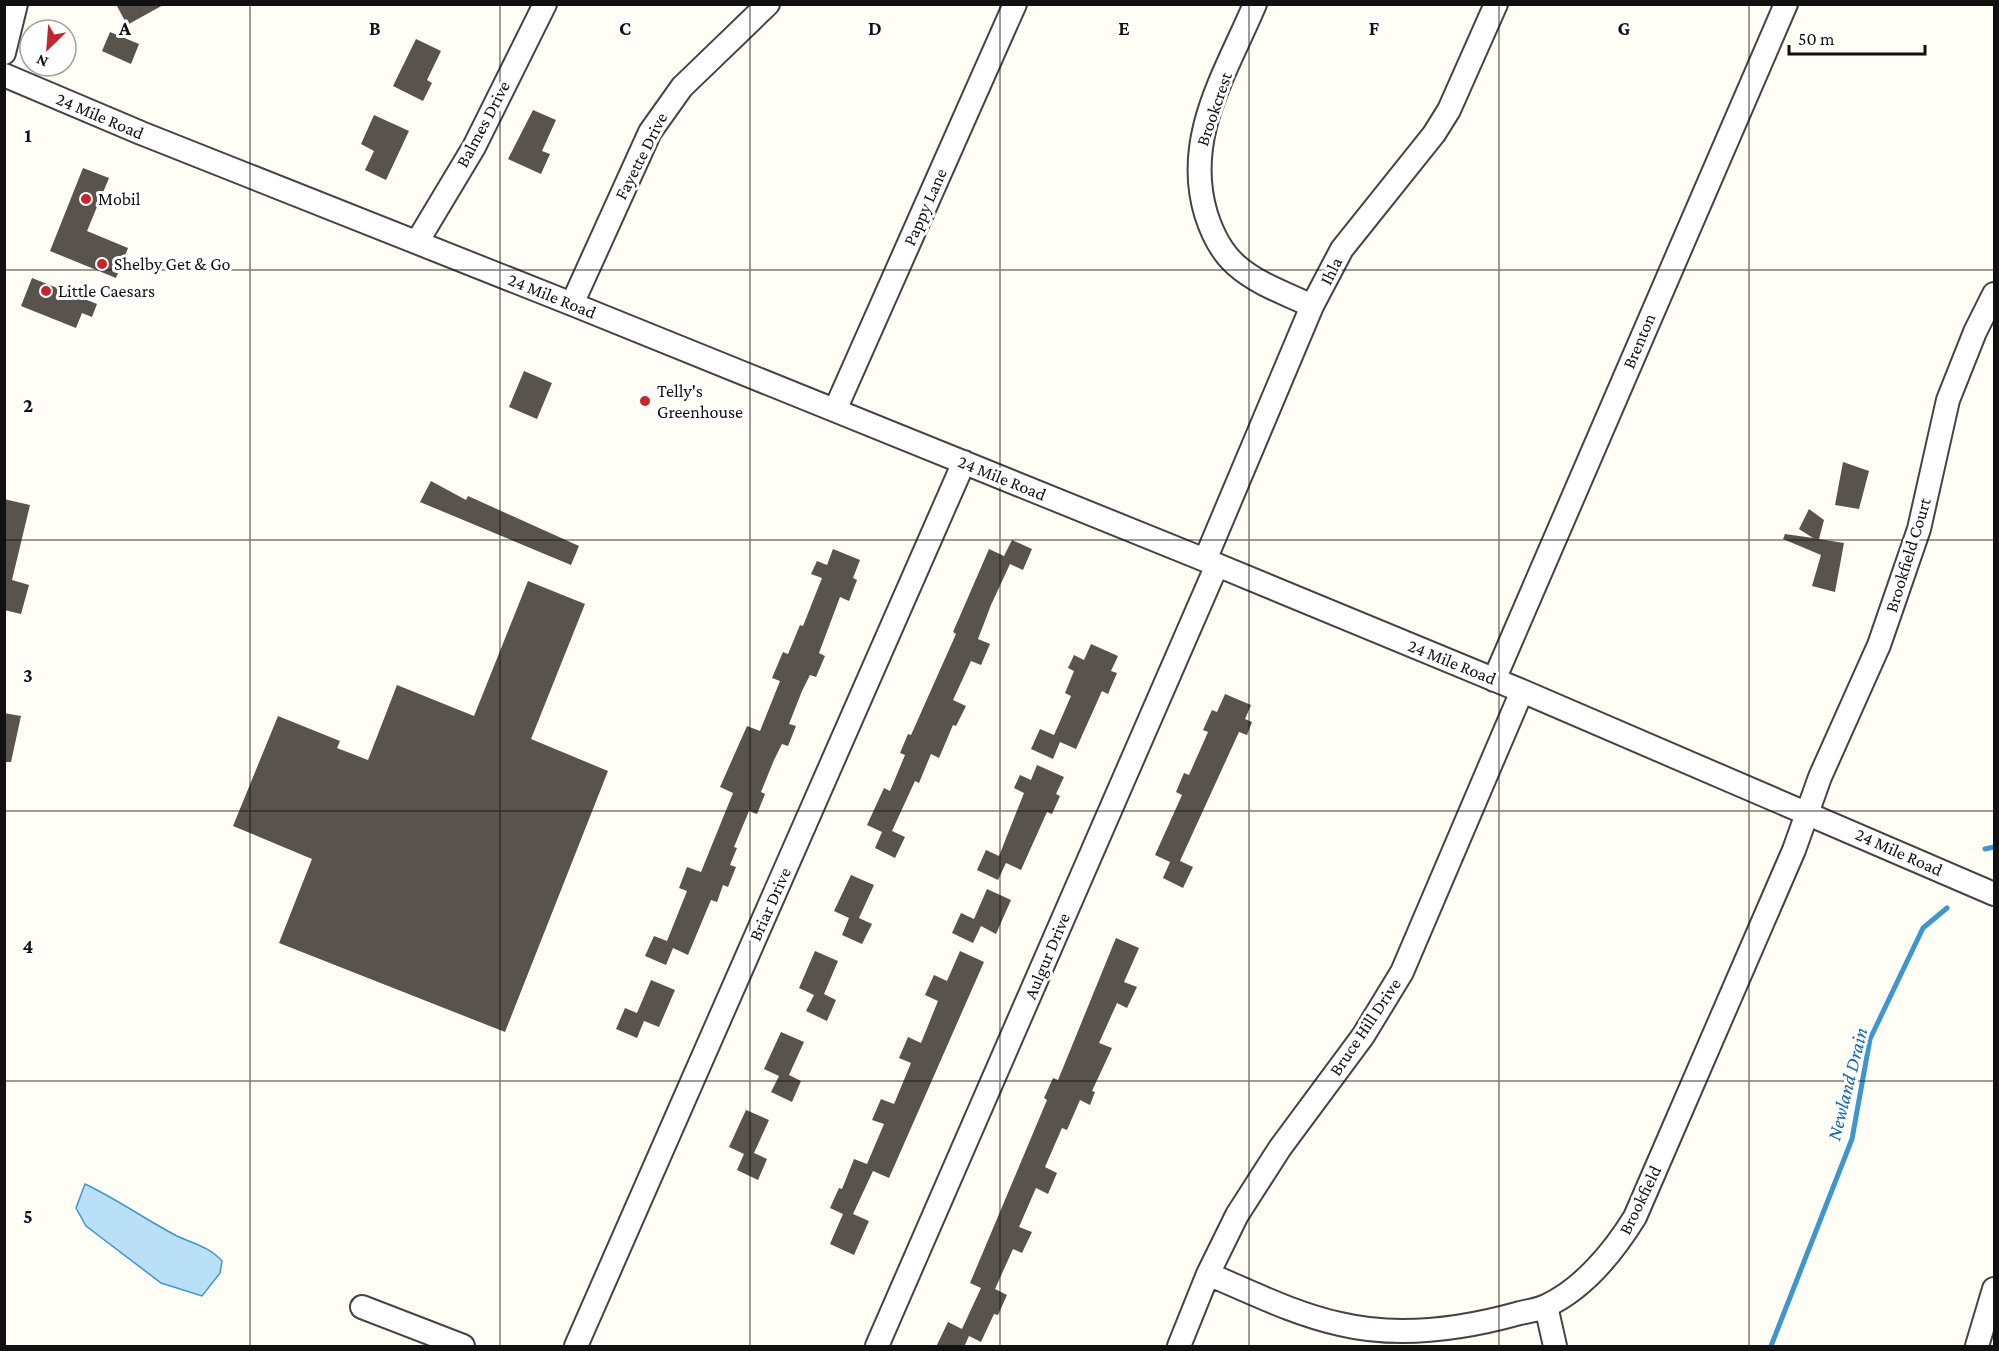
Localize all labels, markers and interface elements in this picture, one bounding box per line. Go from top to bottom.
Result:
text: A [118,17,132,39]
text: B [369,17,381,39]
text: C [619,17,631,39]
text: D [868,17,882,39]
text: E [1118,17,1130,39]
text: F [1369,17,1380,39]
text: G [1618,17,1631,39]
north arrow [18,18,78,78]
scale bar [1789,18,1926,56]
text: 50 m [1798,29,1835,49]
text: N [33,51,50,71]
street label: Brookcrest [1192,69,1236,148]
street label: Balmes Drive [452,77,514,171]
street label: 24 Mile Road [53,89,147,144]
street label: Fayette Drive [611,109,672,203]
text: 1 [24,124,32,146]
street label: Pappy Lane [899,165,951,249]
place label: Mobil [98,189,141,209]
marker: Mobil [79,192,93,206]
place label: Shelby Get & Go [114,254,231,274]
street label: Ihla [1316,254,1346,288]
marker: Shelby Get & Go [95,257,109,271]
street label: 24 Mile Road [505,269,599,323]
place label: Little Caesars [58,281,155,301]
marker: Little Caesars [39,284,53,298]
street label: Brenton [1618,310,1660,372]
place label: Telly's Greenhouse [657,381,743,422]
text: 2 [23,394,33,416]
marker: Telly's Greenhouse [638,394,652,408]
street label: 24 Mile Road [955,451,1049,505]
street label: Brookfield Court [1881,494,1935,615]
street label: 24 Mile Road [1405,635,1499,689]
text: 3 [23,664,33,686]
street label: 24 Mile Road [1852,824,1946,880]
street label: Briar Drive [745,864,795,944]
street label: Aulgur Drive [1020,910,1074,1002]
text: 4 [23,935,34,957]
street label: Bruce Hill Drive [1325,975,1405,1079]
water label: Newland Drain [1822,1025,1872,1143]
street label: Brookfield [1615,1162,1665,1238]
text: 5 [23,1205,33,1227]

